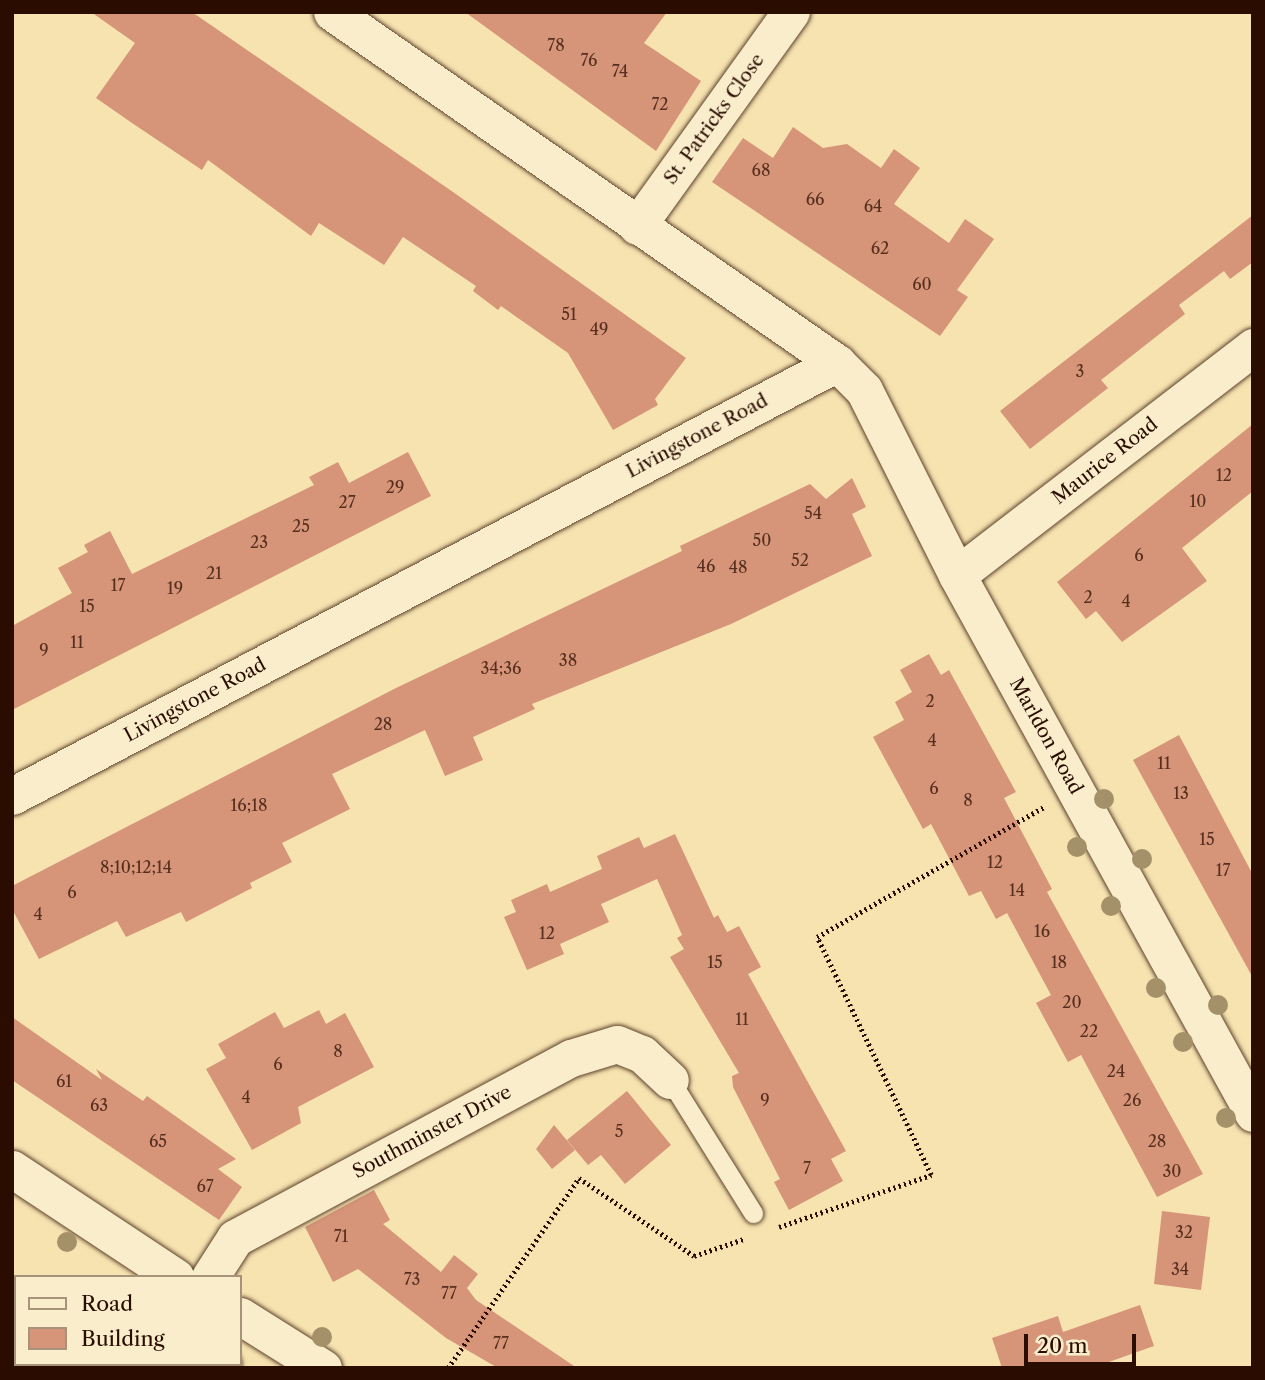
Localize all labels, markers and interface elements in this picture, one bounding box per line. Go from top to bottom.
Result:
house number: 78 [547,35,565,55]
street label: St. Patricks Close [659,49,769,189]
house number: 76 [581,50,597,70]
house number: 74 [612,61,628,81]
house number: 72 [651,94,669,114]
house number: 68 [752,160,770,180]
house number: 66 [806,189,824,209]
house number: 64 [864,196,882,216]
house number: 62 [871,238,889,258]
house number: 60 [912,274,932,294]
house number: 51 [561,304,577,324]
house number: 49 [590,319,608,339]
house number: 3 [1076,361,1084,381]
street label: Livingstone Road [622,389,772,483]
street label: Maurice Road [1048,413,1162,509]
house number: 12 [1216,465,1232,485]
house number: 29 [386,477,404,497]
house number: 10 [1190,491,1206,511]
house number: 27 [338,492,356,512]
house number: 54 [804,503,822,523]
house number: 25 [292,516,310,536]
house number: 50 [753,530,771,550]
house number: 23 [250,532,268,552]
house number: 6 [1134,545,1144,565]
house number: 52 [791,550,809,570]
house number: 46 [697,556,715,576]
house number: 48 [729,557,747,577]
house number: 21 [206,563,222,583]
house number: 17 [111,575,125,595]
house number: 19 [167,578,183,598]
house number: 2 [1083,587,1093,607]
house number: 4 [1121,591,1131,611]
house number: 15 [79,596,95,616]
house number: 11 [70,632,84,652]
house number: 9 [39,640,49,660]
house number: 38 [559,650,577,670]
street label: Livingstone Road [120,653,270,747]
house number: 34;36 [481,658,521,678]
street label: Marldon Road [1005,674,1087,798]
house number: 2 [925,691,935,711]
house number: 28 [374,714,392,734]
house number: 4 [927,730,937,750]
house number: 11 [1157,753,1171,773]
house number: 6 [929,778,939,798]
house number: 13 [1173,783,1189,803]
house number: 8 [963,790,973,810]
house number: 16;18 [231,795,267,815]
house number: 15 [1199,829,1215,849]
house number: 12 [987,852,1003,872]
house number: 8;10;12;14 [100,857,172,877]
house number: 17 [1216,860,1230,880]
house number: 14 [1009,880,1025,900]
house number: 6 [67,882,77,902]
house number: 4 [33,904,43,924]
house number: 16 [1034,921,1050,941]
house number: 12 [539,923,555,943]
house number: 15 [707,952,723,972]
house number: 18 [1051,952,1067,972]
house number: 20 [1062,992,1082,1012]
house number: 11 [735,1009,749,1029]
house number: 22 [1080,1021,1098,1041]
house number: 8 [333,1041,343,1061]
house number: 6 [273,1054,283,1074]
house number: 24 [1107,1061,1125,1081]
house number: 61 [56,1071,72,1091]
street label: Southminster Drive [349,1080,515,1184]
house number: 4 [241,1087,251,1107]
house number: 9 [760,1090,770,1110]
house number: 26 [1123,1090,1141,1110]
house number: 63 [90,1095,108,1115]
house number: 5 [615,1121,623,1141]
house number: 65 [149,1131,167,1151]
house number: 28 [1148,1131,1166,1151]
house number: 7 [803,1158,811,1178]
house number: 30 [1163,1161,1181,1181]
house number: 67 [196,1176,214,1196]
house number: 32 [1175,1222,1193,1242]
house number: 71 [334,1226,348,1246]
house number: 34 [1171,1259,1189,1279]
house number: 73 [404,1269,420,1289]
legend [14,1275,242,1366]
house number: 77 [441,1283,457,1303]
text: Road [81,1291,133,1316]
scale bar [1027,1320,1139,1364]
text: Building [81,1326,165,1351]
house number: 77 [493,1333,509,1353]
text: 20 m [1037,1333,1088,1358]

